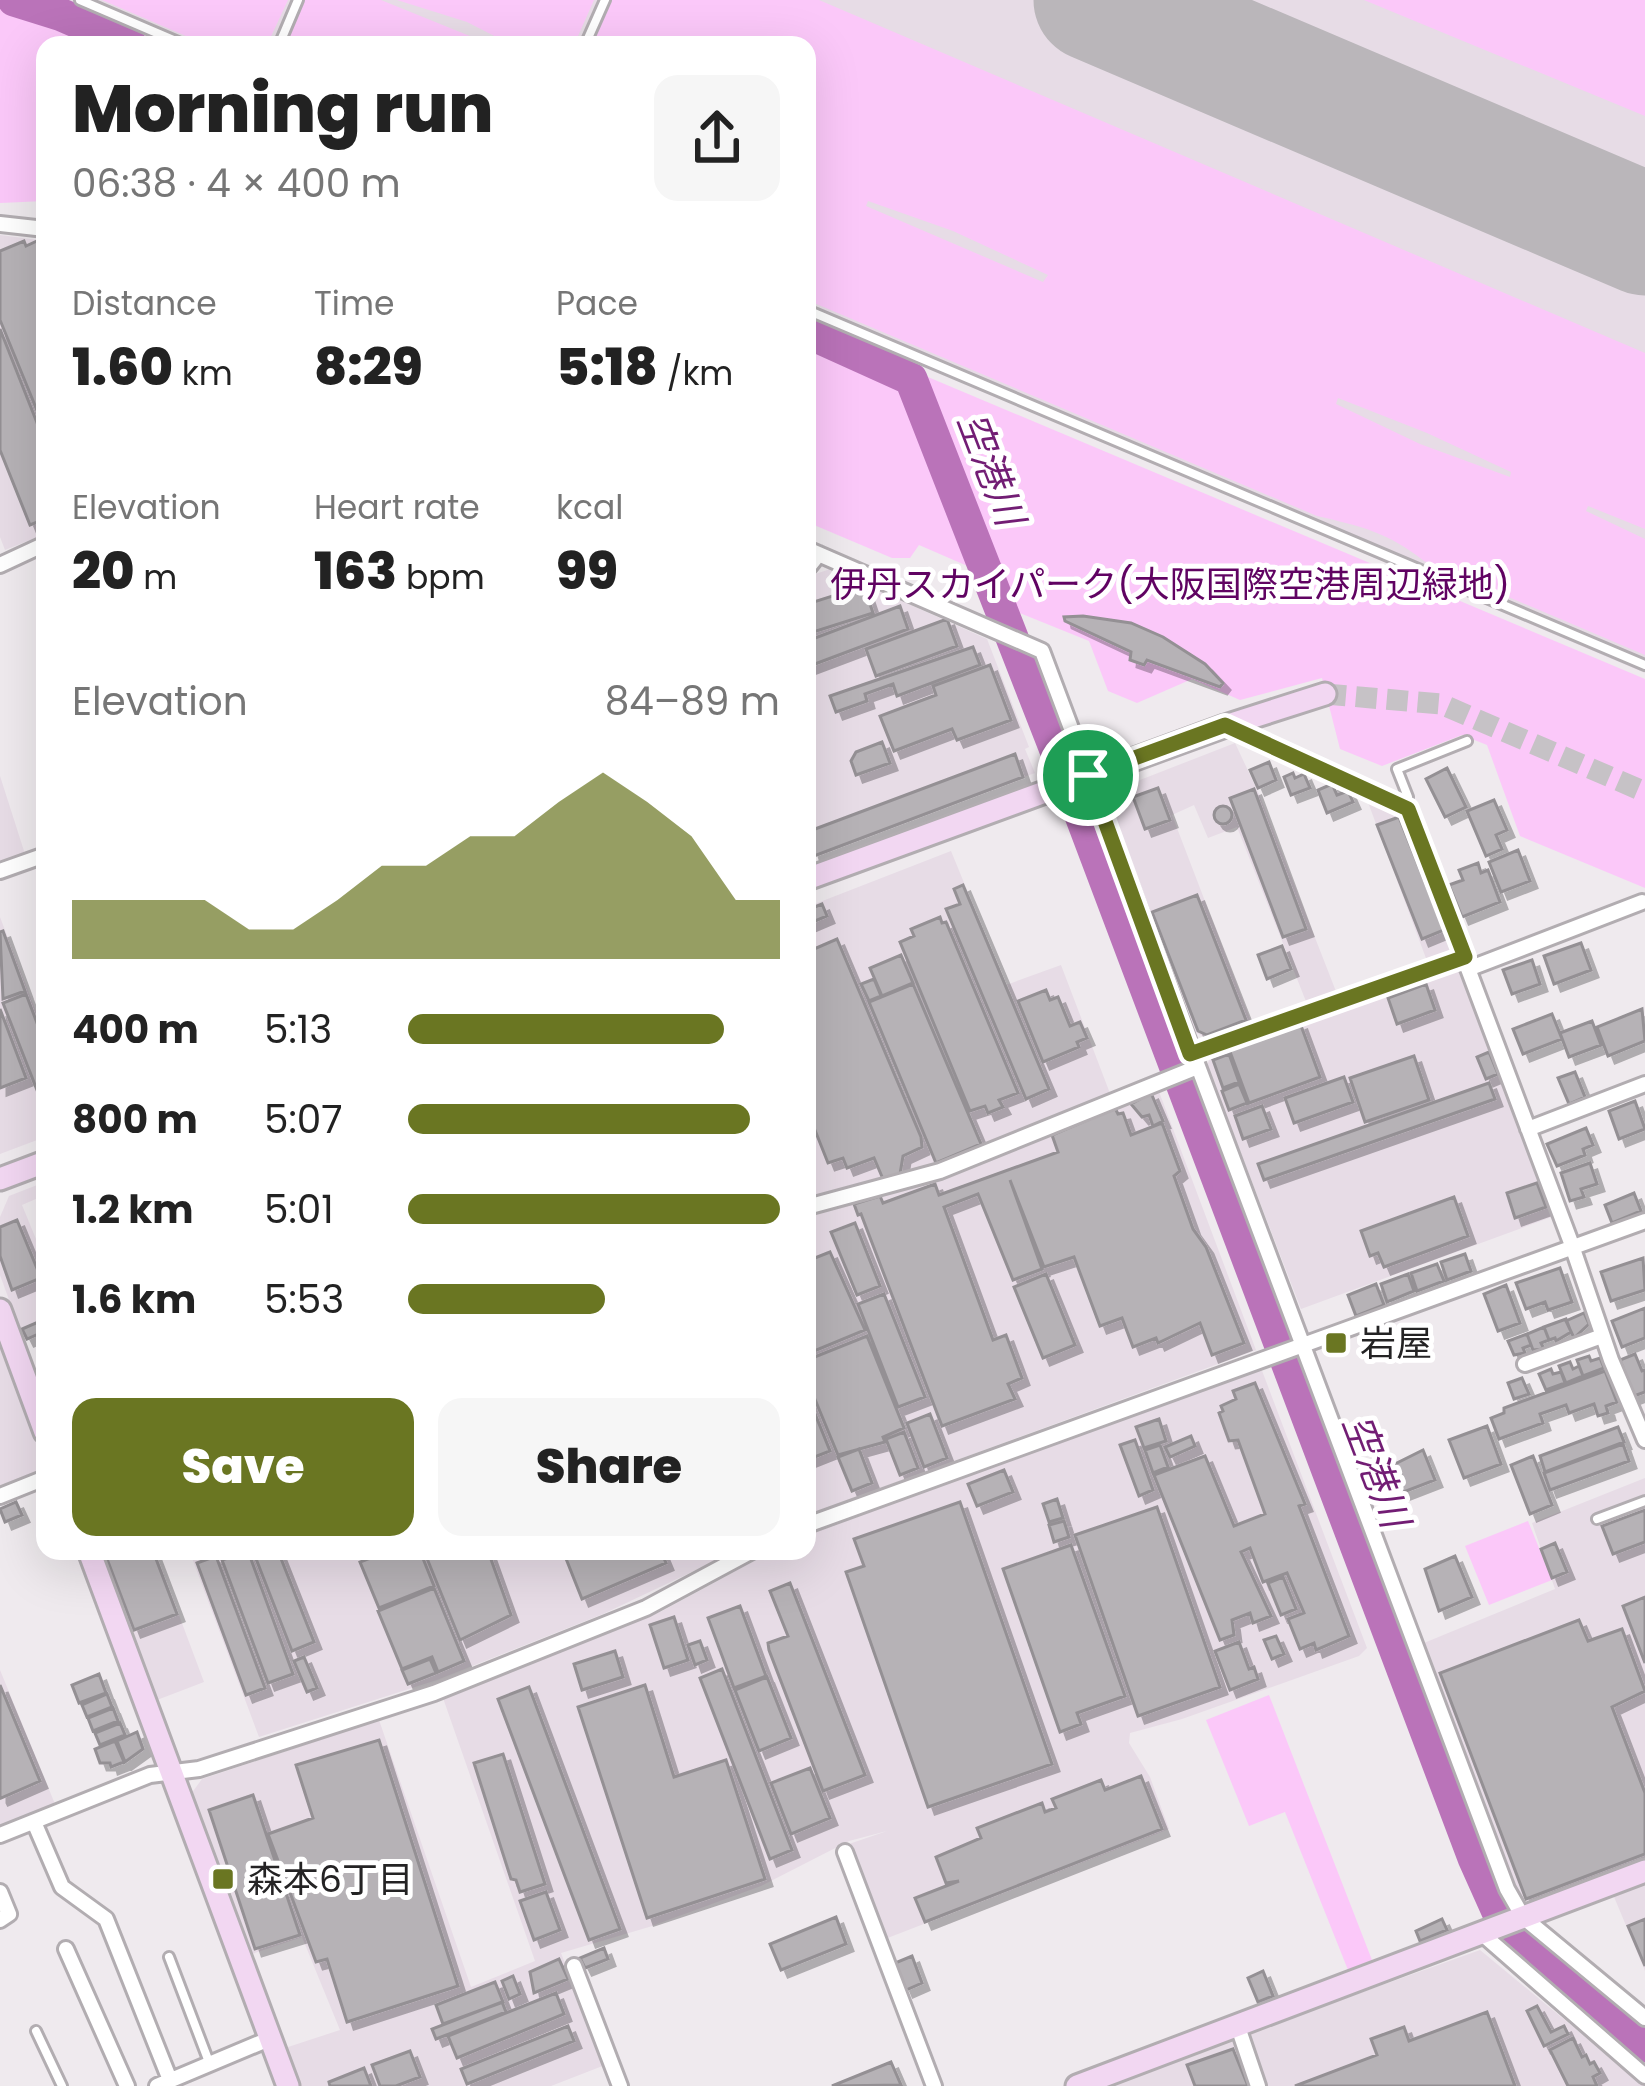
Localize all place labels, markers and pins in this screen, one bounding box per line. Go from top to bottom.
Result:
pin [1037,724,1139,826]
place label: 岩屋 [1360,1318,1432,1369]
marker: 岩屋 [1323,1330,1349,1356]
place label: 森本6丁目 [247,1854,414,1905]
marker: 森本6丁目 [210,1866,236,1892]

